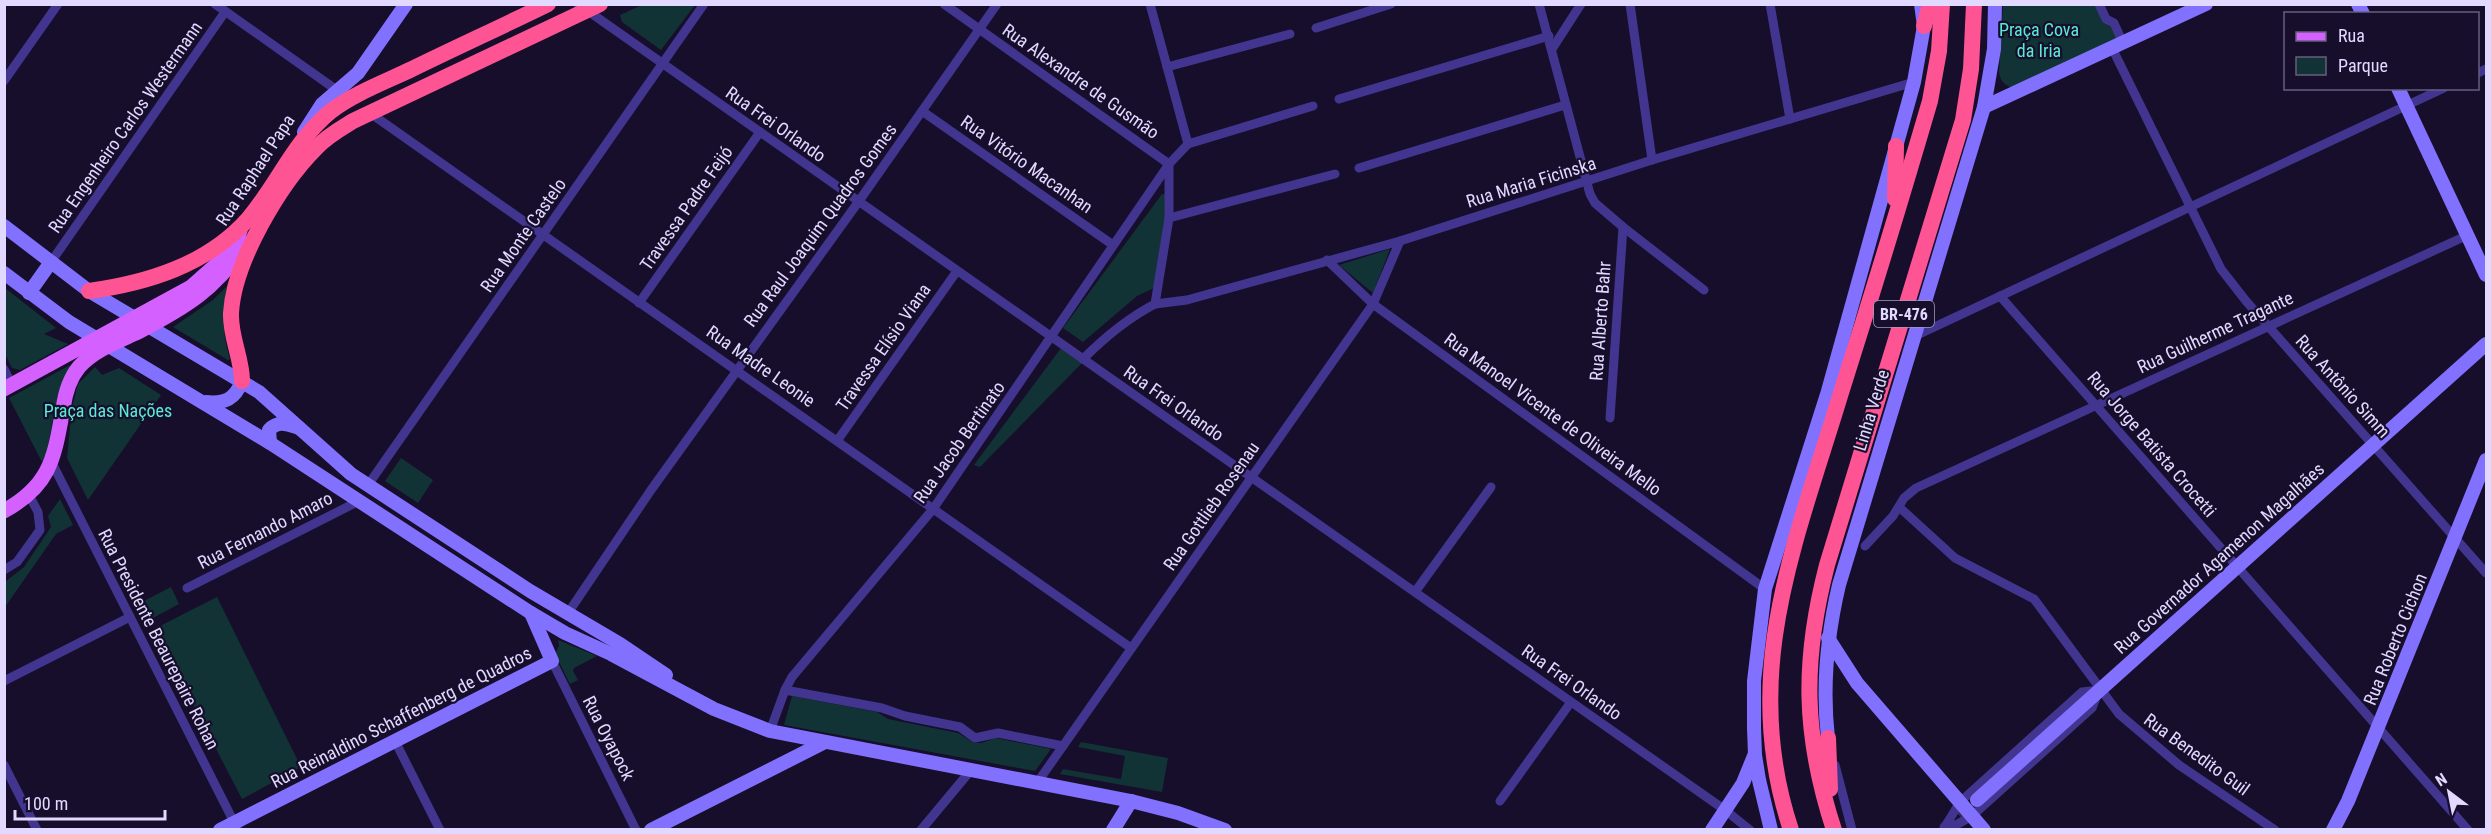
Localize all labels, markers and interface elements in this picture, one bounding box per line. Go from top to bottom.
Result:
legend [2284,12,2479,90]
street label: Rua Engenheiro Carlos Westermann [44,17,206,237]
street label: Rua Alexandre de Gusmão [999,19,1163,143]
park label: Praça Cova da Iria [1999,19,2079,61]
text: Rua [2338,25,2365,46]
text: Parque [2338,55,2388,76]
street label: Rua Frei Orlando [722,82,830,166]
street label: Rua Raphael Papa [211,111,299,229]
street label: Rua Vitório Macanhan [957,111,1097,217]
street label: Rua Raul Joaquim Quadros Gomes [739,119,901,331]
street label: Travessa Padre Feijó [635,142,737,274]
street label: Rua Maria Ficinska [1464,152,1598,212]
street label: Rua Monte Castelo [476,174,570,296]
street label: Rua Alberto Bahr [1585,260,1615,381]
street label: Travessa Elísio Viana [831,279,935,415]
street label: Rua Guilherme Tragante [2134,287,2296,377]
road number: BR-476 [1874,301,1934,327]
street label: Rua Madre Leonie [703,321,819,411]
street label: Rua Manoel Vicente de Oliveira Mello [1440,328,1666,500]
street label: Rua Antônio Simm [2291,330,2395,442]
street label: Rua Frei Orlando [1120,361,1228,445]
street label: Linha Verde [1849,367,1893,453]
street label: Rua Jorge Batista Crocetti [2083,367,2221,521]
street label: Rua Jacob Bertinato [909,377,1009,507]
park label: Praça das Nações [44,400,172,421]
street label: Rua Gottlieb Rosenau [1159,438,1263,574]
street label: Rua Governador Agamenon Magalhães [2110,458,2328,658]
street label: Rua Fernando Amaro [194,487,336,573]
street label: Rua Presidente Beaurepaire Rohan [94,525,224,753]
street label: Rua Roberto Cichon [2359,570,2431,708]
street label: Rua Frei Orlando [1518,640,1626,724]
street label: Rua Reinaldino Schaffenberg de Quadros [267,642,535,792]
street label: Rua Oyapock [579,692,639,784]
street label: Rua Benedito Guil [2140,709,2254,799]
north arrow [2419,762,2479,822]
text: N [2432,769,2451,790]
scale bar [15,783,165,821]
text: 100 m [24,793,68,814]

